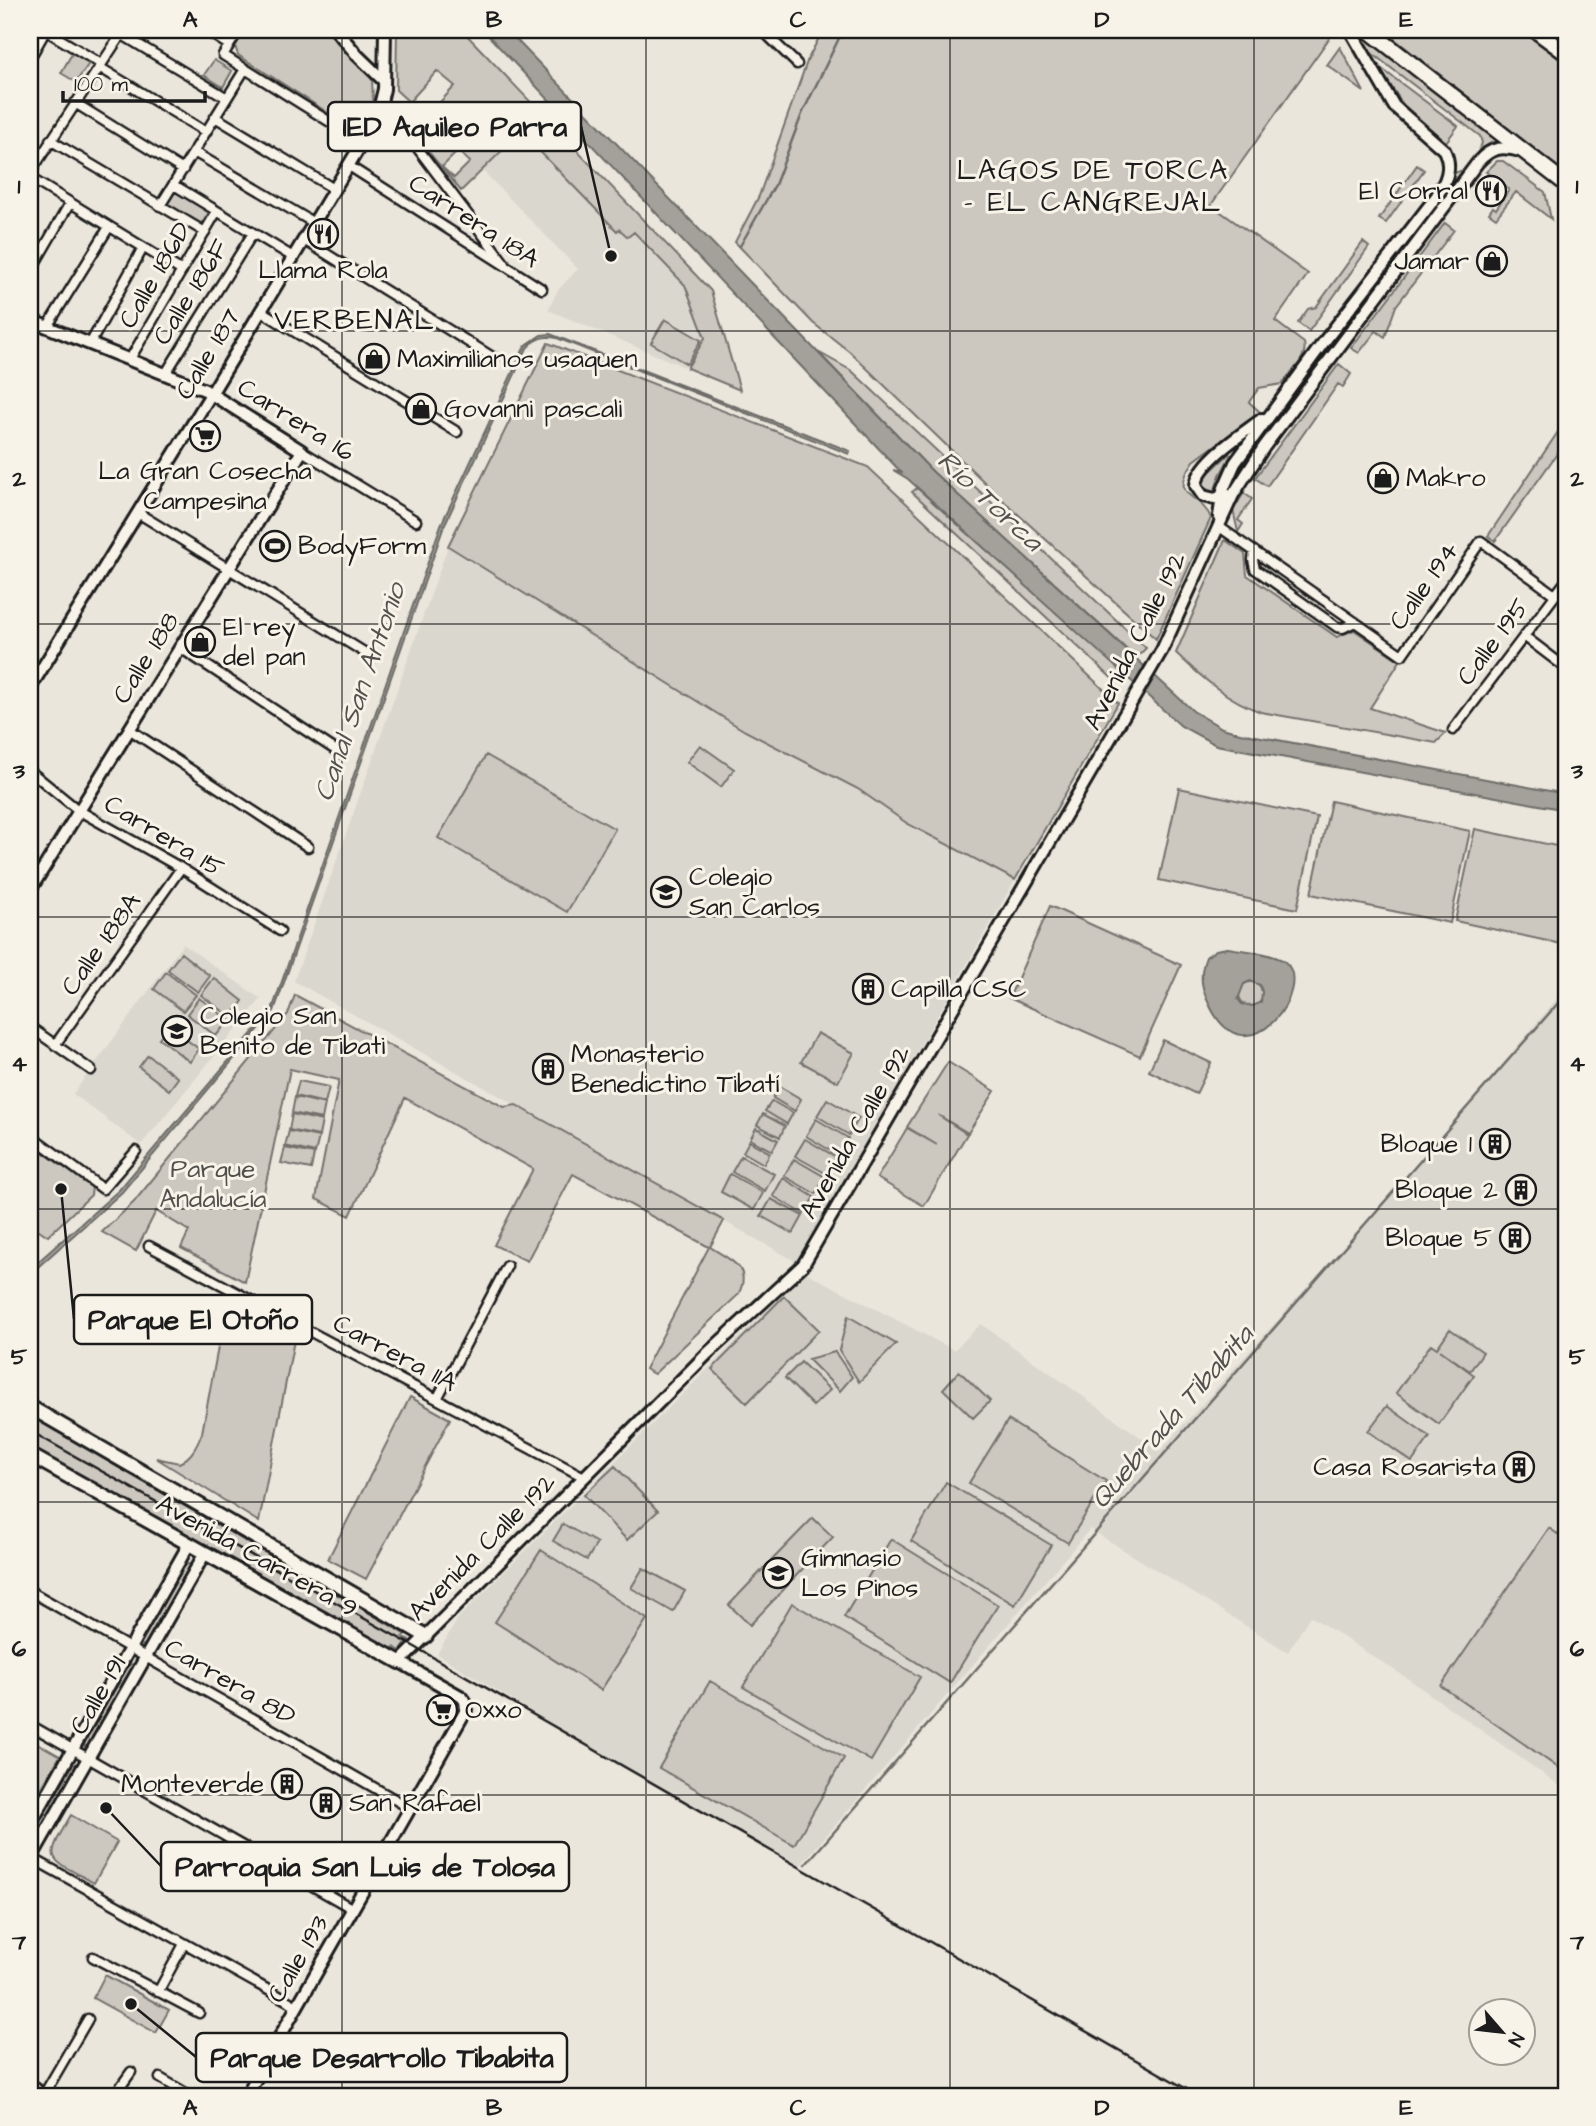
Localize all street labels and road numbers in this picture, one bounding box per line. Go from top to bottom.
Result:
street label: Carrera 18A [402,165,547,277]
street label: Calle 186D [110,215,200,335]
street label: Calle 186F [144,232,238,352]
street label: Calle 187 [167,302,249,406]
street label: Carrera 16 [230,370,362,470]
street label: Calle 194 [1381,534,1468,637]
street label: Avenida Calle 192 [1075,546,1195,736]
street label: Calle 195 [1448,591,1538,693]
street label: Calle 188 [104,605,188,711]
street label: Carrera 15 [97,786,231,886]
street label: Calle 188A [52,885,150,1003]
street label: Avenida Calle 192 [791,1038,920,1226]
street label: Carrera 11A [327,1305,464,1401]
street label: Avenida Calle 192 [400,1465,564,1629]
street label: Avenida Carrera 9 [150,1486,364,1626]
street label: Carrera 8D [158,1630,302,1734]
street label: Calle 191 [61,1649,135,1741]
street label: Calle 193 [258,1909,338,2009]

